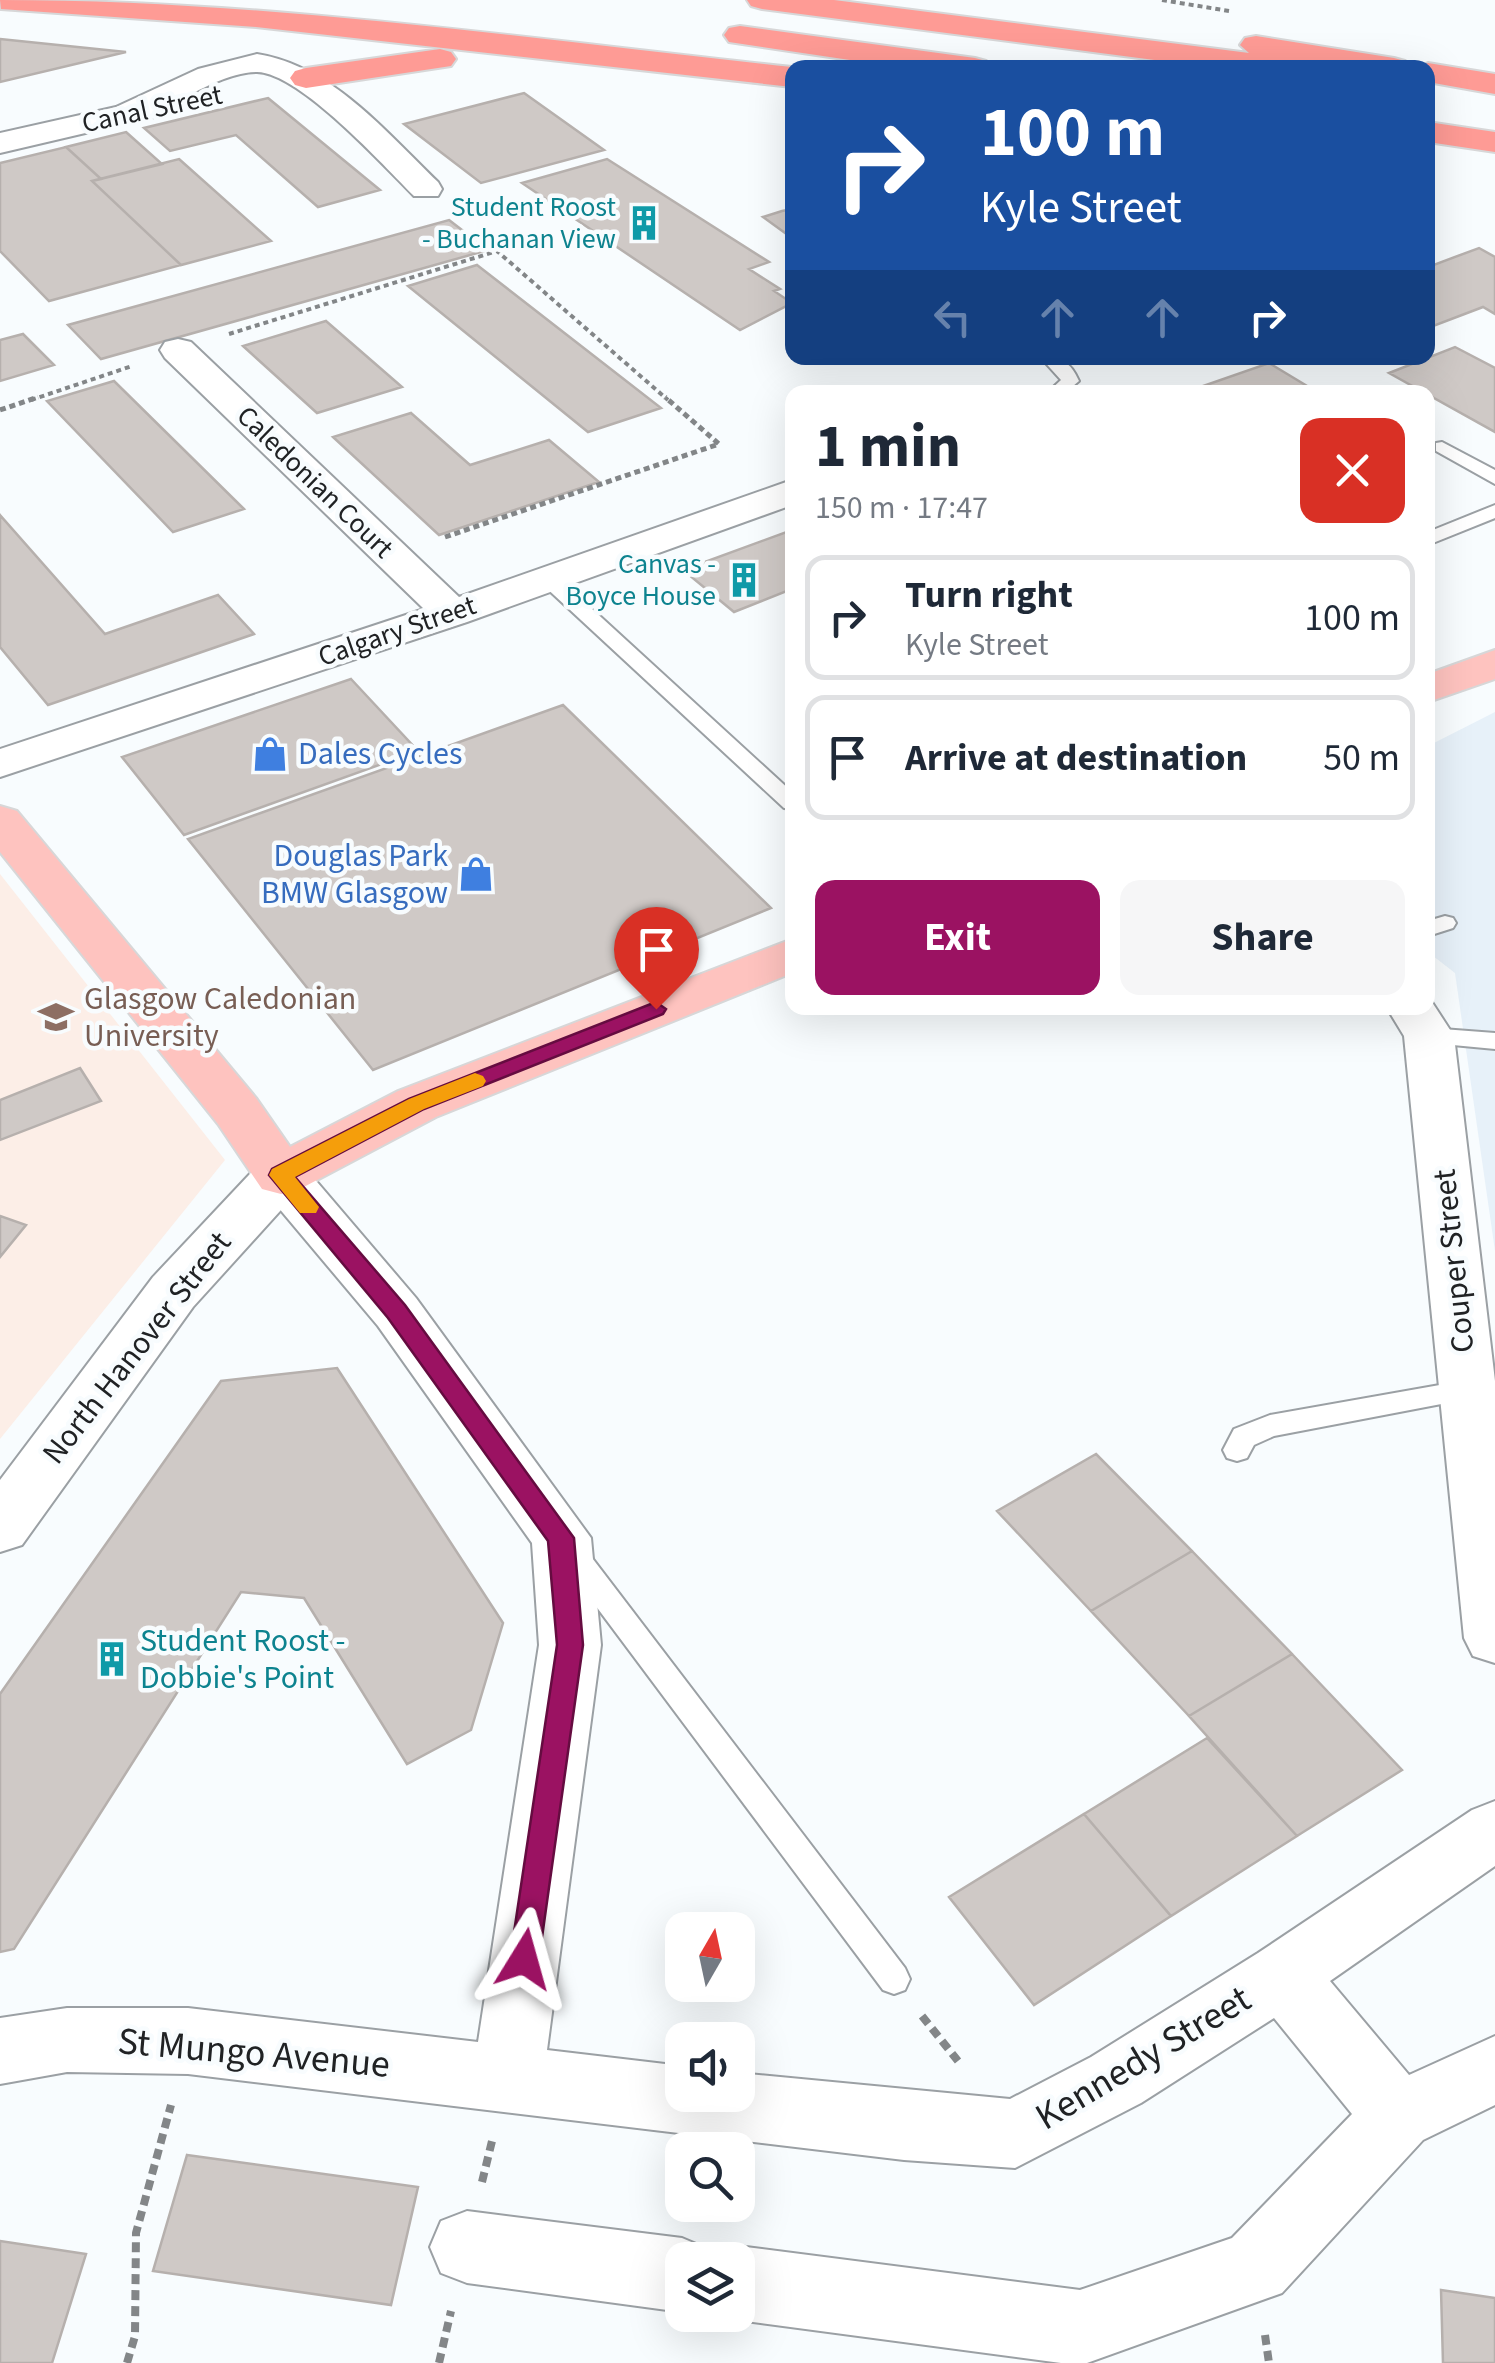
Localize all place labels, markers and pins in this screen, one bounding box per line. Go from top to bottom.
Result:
place label: Student Roost - Buchanan View [422,187,617,259]
building icon: Student Roost - Buchanan View [625,204,663,242]
place label: Canvas - Boyce House [566,544,716,616]
building icon: Canvas - Boyce House [725,561,763,599]
place label: Dales Cycles [298,731,462,777]
shop icon: Dales Cycles [251,735,289,773]
place label: Douglas Park BMW Glasgow [261,833,448,916]
shop icon: Douglas Park BMW Glasgow [457,855,495,893]
pin [614,907,699,1010]
place label: Glasgow Caledonian University [84,976,356,1059]
school or university icon: Glasgow Caledonian University [37,998,75,1036]
place label: Student Roost - Dobbie's Point [140,1618,345,1701]
building icon: Student Roost - Dobbie's Point [93,1640,131,1678]

